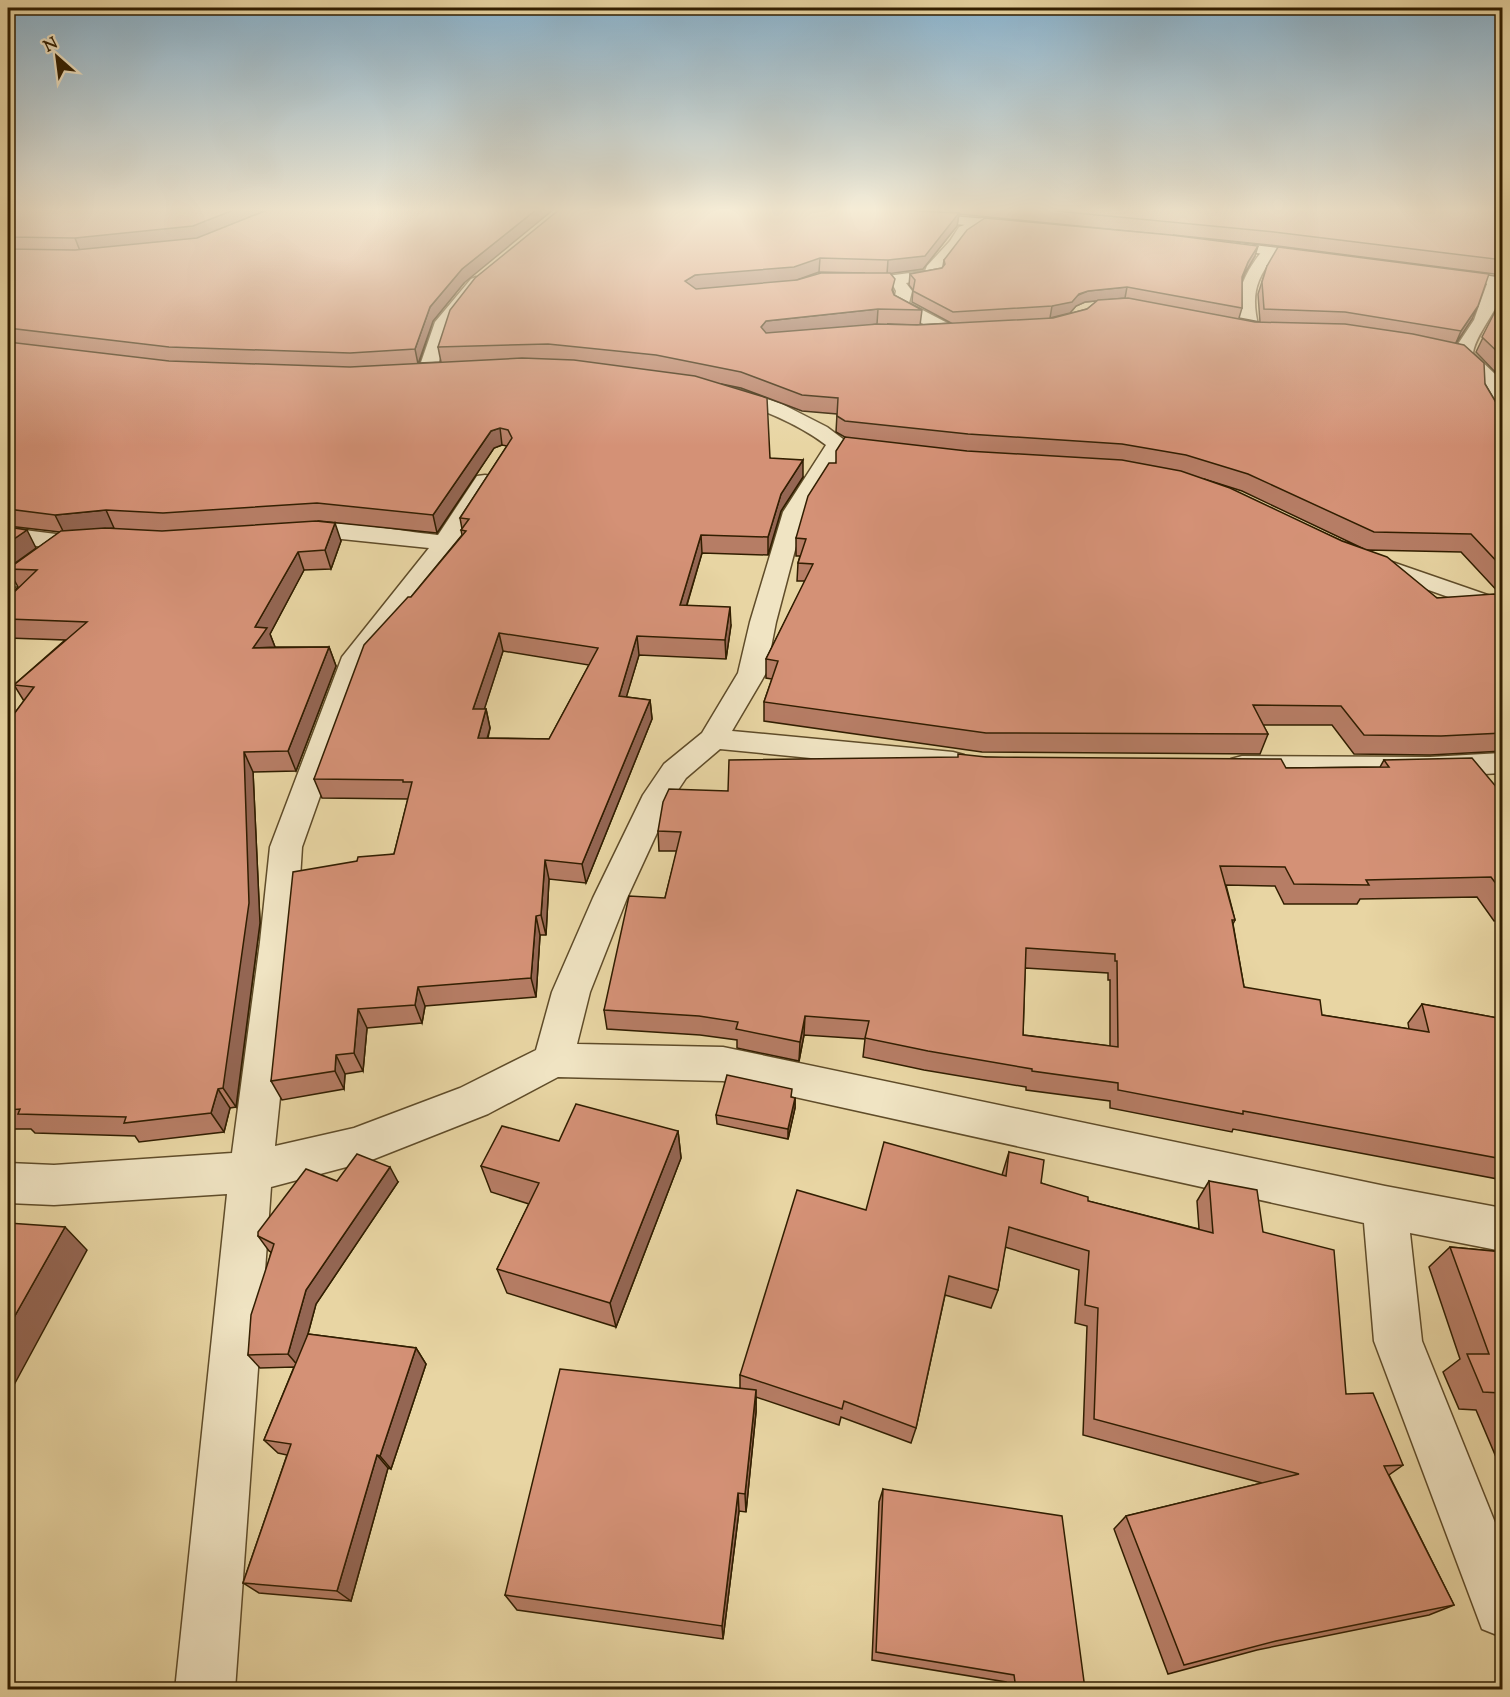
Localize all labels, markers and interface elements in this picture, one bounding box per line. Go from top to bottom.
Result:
north arrow [27,27,87,87]
text: N [40,33,62,59]

